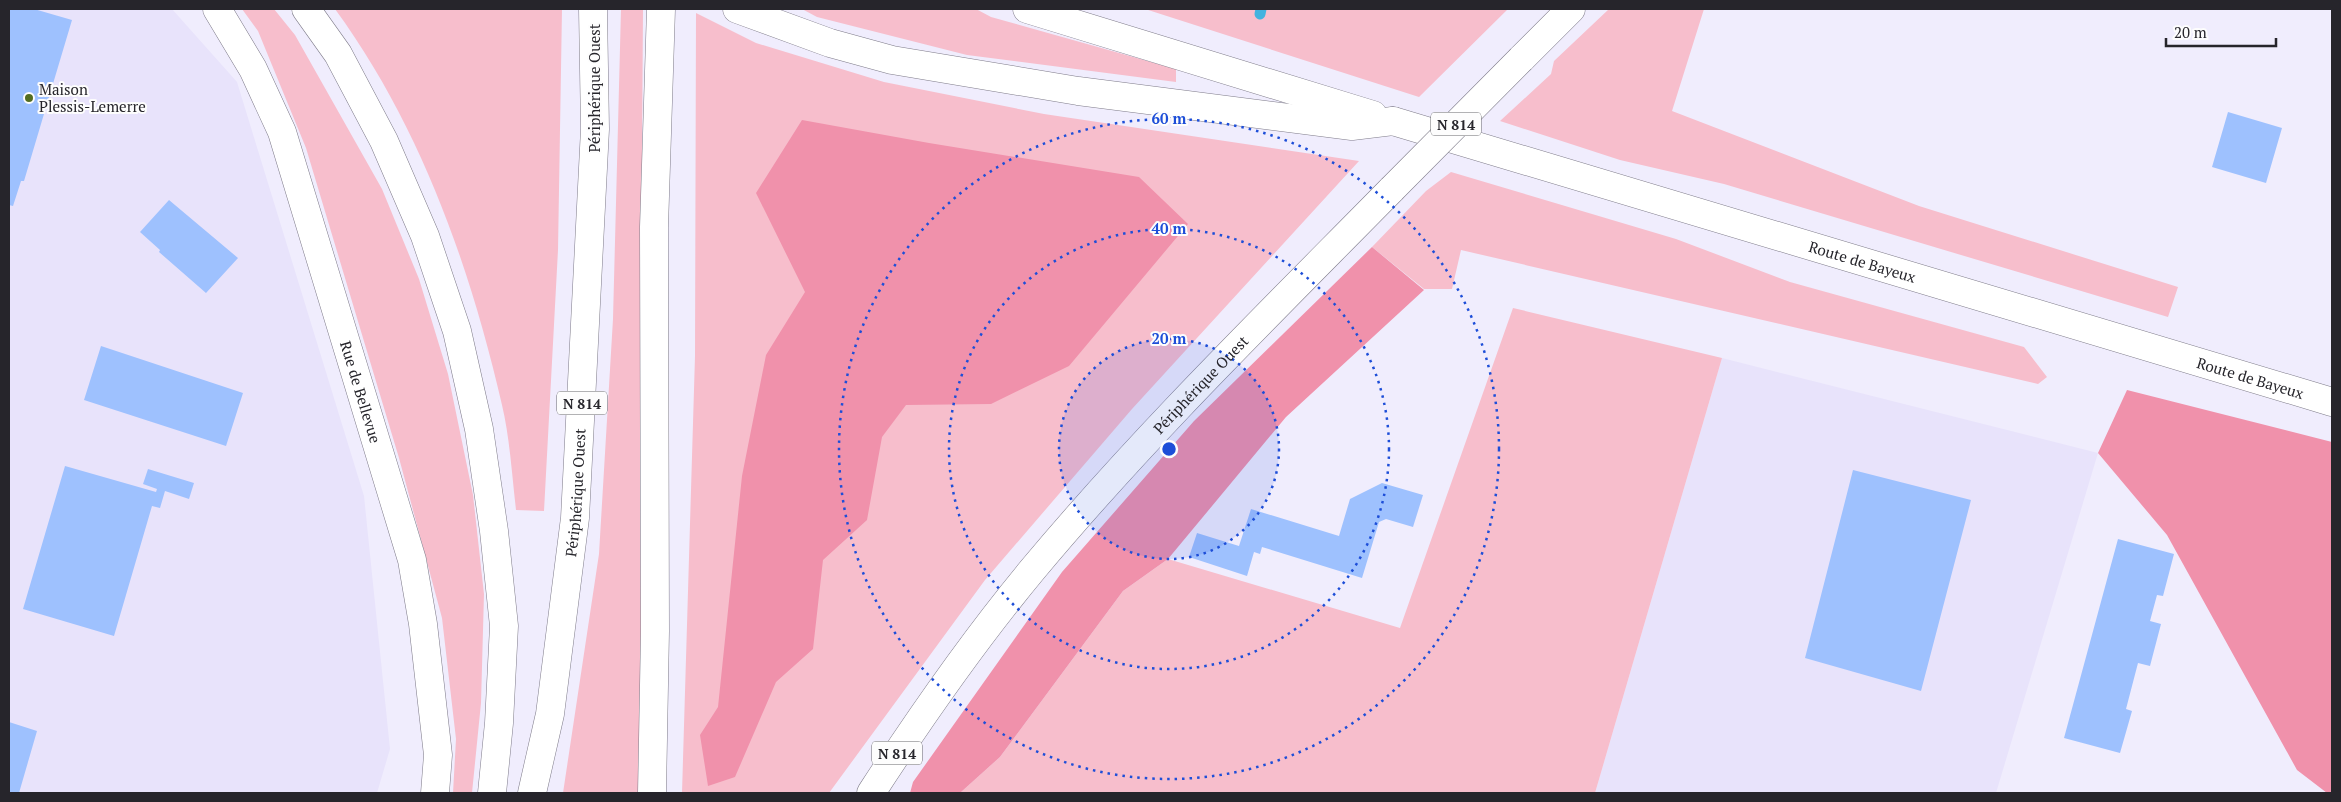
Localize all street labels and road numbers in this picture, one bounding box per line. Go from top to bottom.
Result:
street label: Périphérique Ouest [584,23,604,152]
road number: N 814 [1431,112,1481,136]
street label: Route de Bayeux [1807,236,1918,287]
street label: Périphérique Ouest [1149,330,1253,438]
street label: Rue de Bellevue [336,338,386,445]
street label: Route de Bayeux [2195,352,2306,403]
road number: N 814 [557,392,607,414]
street label: Périphérique Ouest [560,427,590,558]
road number: N 814 [872,741,922,764]

